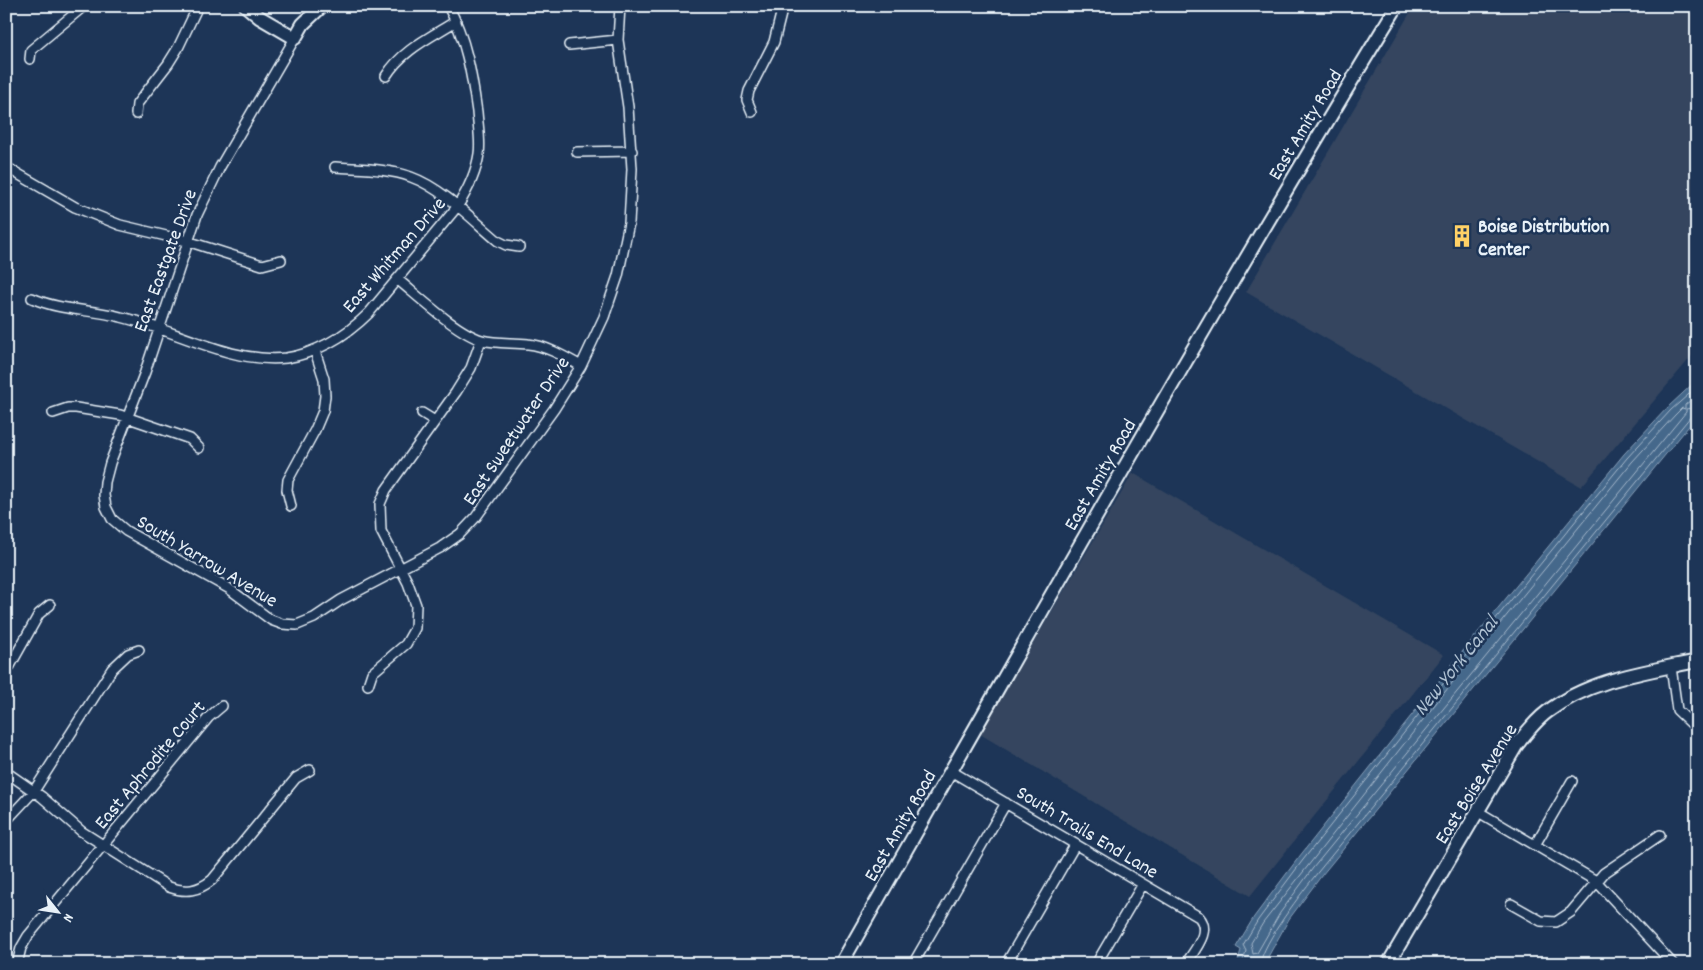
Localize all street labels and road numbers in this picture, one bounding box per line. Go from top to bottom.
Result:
street label: East Amity Road [1262,65,1351,186]
street label: East Eastgate Drive [128,185,206,337]
street label: East Whitman Drive [337,192,454,320]
street label: East Sweetwater Drive [457,351,578,512]
street label: East Amity Road [1058,415,1145,536]
street label: South Yarrow Avenue [131,509,282,616]
street label: East Aphrodite Court [89,695,214,836]
street label: East Boise Avenue [1429,719,1526,850]
street label: East Amity Road [858,766,945,887]
street label: South Trails End Lane [1010,780,1163,887]

